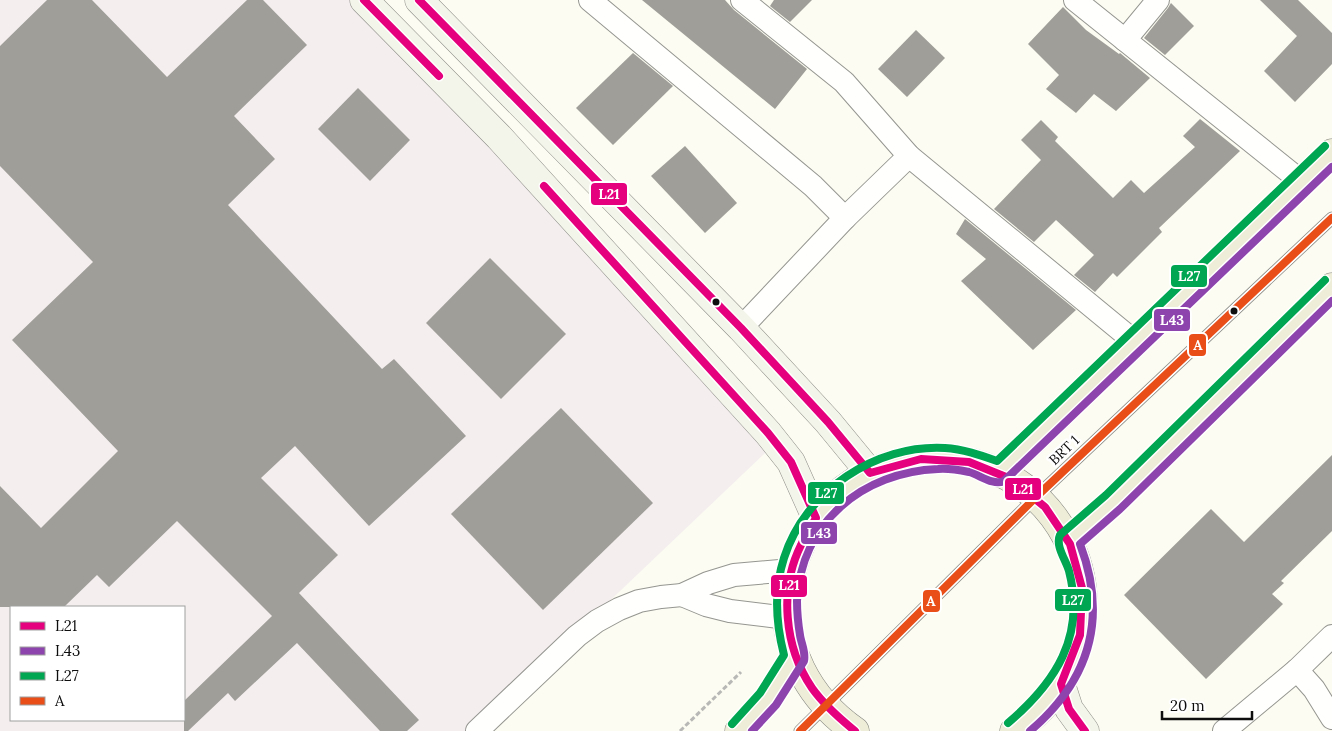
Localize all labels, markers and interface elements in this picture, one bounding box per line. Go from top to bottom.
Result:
line badge: L21 [590,182,628,206]
text: L21 [598,185,620,203]
line badge: L27 [1170,264,1208,288]
text: L27 [1178,267,1201,285]
unlabelled marker [711,297,721,307]
unlabelled marker [1229,306,1239,316]
line badge: L43 [1153,308,1191,332]
text: L43 [1160,311,1184,329]
line badge: A [1188,333,1207,357]
text: A [1193,336,1203,354]
street label: BRT 1 [1045,431,1083,469]
line badge: L21 [1004,477,1042,501]
text: L21 [1012,480,1034,498]
line badge: L27 [807,481,845,505]
text: L27 [815,484,838,502]
line badge: L43 [800,521,838,545]
text: L43 [807,524,831,542]
line badge: L21 [770,574,808,598]
text: L21 [778,576,800,594]
line badge: L27 [1054,588,1092,612]
line badge: A [922,589,941,613]
text: L27 [1062,591,1085,609]
text: A [926,592,936,610]
legend [10,606,185,721]
text: L21 [55,616,77,635]
text: L43 [55,641,80,660]
text: L27 [55,666,79,685]
scale bar [1162,688,1252,720]
text: A [54,691,65,710]
text: 20 m [1170,696,1205,715]

